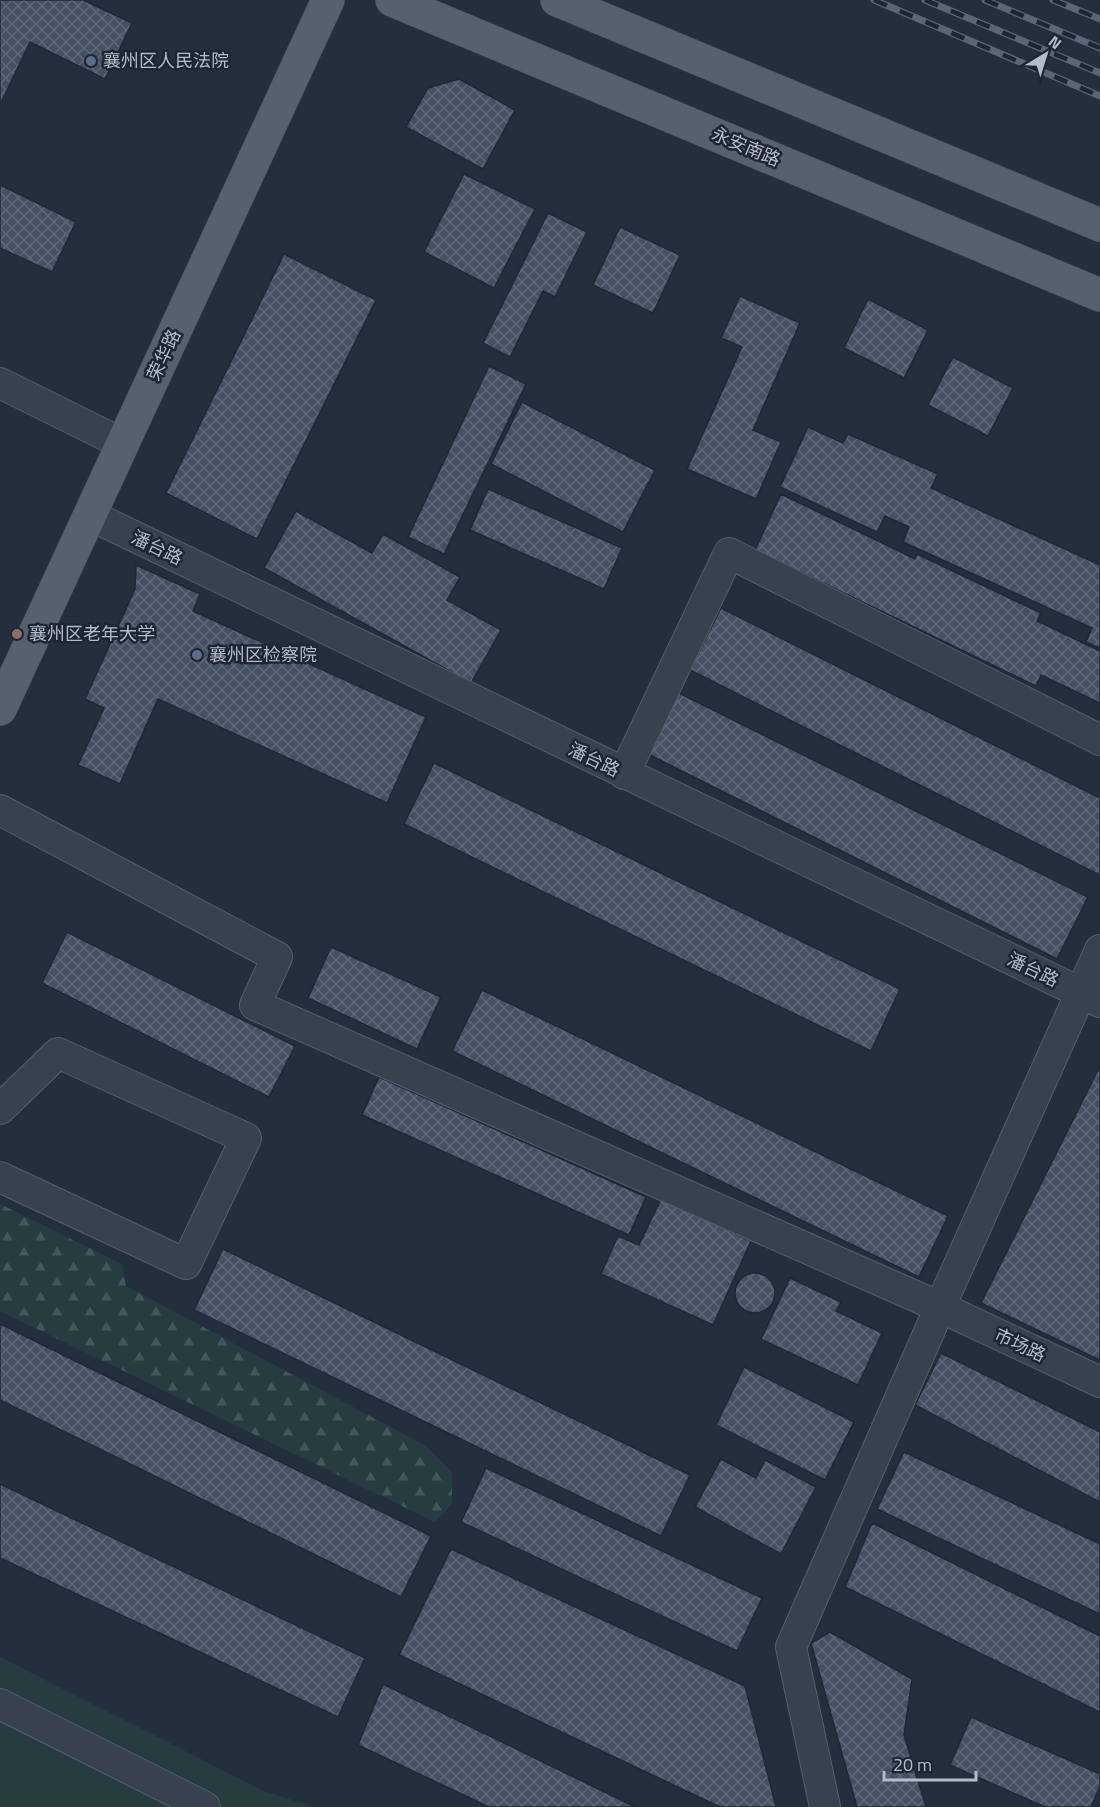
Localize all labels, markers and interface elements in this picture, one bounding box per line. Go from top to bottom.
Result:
north arrow [1016,24,1076,84]
text: N [1043,29,1067,55]
place label: 襄州区人民法院 [103,47,229,74]
marker: 襄州区人民法院 [84,54,98,68]
street label: 永安南路 [708,120,785,173]
street label: 荣华路 [140,325,187,385]
street label: 潘台路 [127,524,187,572]
place label: 襄州区老年大学 [29,620,155,647]
marker: 襄州区老年大学 [10,627,24,641]
place label: 襄州区检察院 [209,641,317,668]
marker: 襄州区检察院 [190,648,204,662]
street label: 潘台路 [564,736,624,784]
street label: 潘台路 [1003,946,1063,994]
street label: 市场路 [990,1321,1050,1368]
scale bar [884,1744,976,1782]
text: 20 m [893,1751,932,1778]

